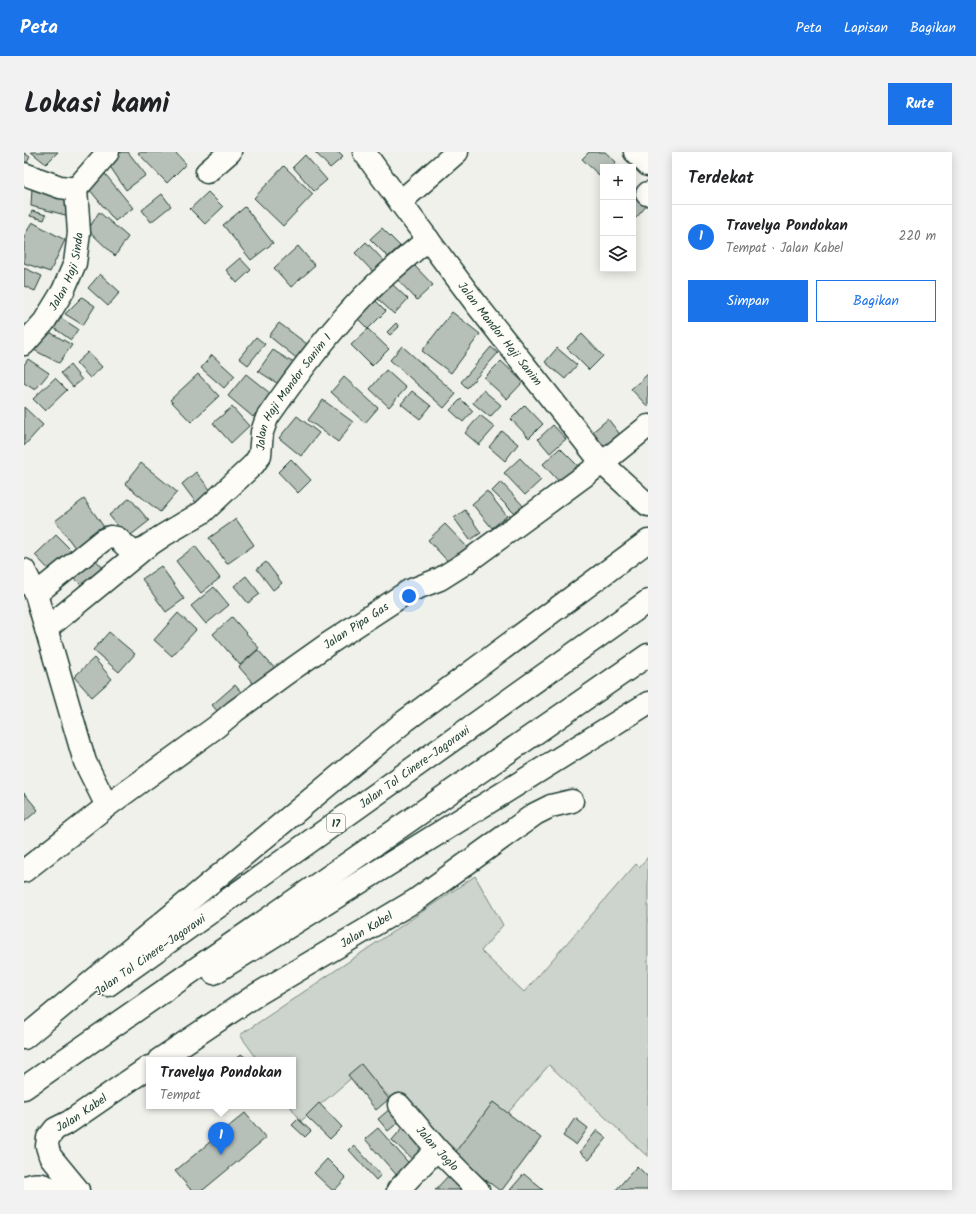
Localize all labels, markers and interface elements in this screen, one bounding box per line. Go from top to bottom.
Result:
text: Peta [20,13,58,43]
text: Peta [796,17,822,39]
text: Lapisan [844,17,888,39]
text: Bagikan [910,17,956,39]
text: Lokasi kami [24,82,170,127]
button: Rute [888,83,952,125]
map controls [600,164,636,272]
button: + [600,164,636,200]
text: Terdekat [688,165,754,192]
button: − [600,200,636,236]
text: Travelya Pondokan [726,214,848,238]
text: 1 [699,226,703,247]
text: 220 m [899,226,936,247]
street label: Jalan Haji Sinda [44,231,89,315]
button: layers [600,236,636,272]
text: Tempat · Jalan Kabel [726,238,843,259]
street label: Jalan Mandor Haji Sanim [453,278,547,391]
button: Simpan [688,280,808,322]
button: Bagikan [816,280,936,322]
street label: Jalan Haji Mandor Sanim 1 [251,329,337,451]
your location [399,586,419,606]
street label: Jalan Pipa Gas [320,598,393,654]
street label: Jalan Tol Cinere–Jagorawi [355,721,475,814]
road number: 17 [327,814,345,832]
street label: Jalan Kabel [337,907,397,953]
street label: Jalan Tol Cinere–Jagorawi [91,909,211,1001]
popup [146,1057,296,1109]
text: Travelya Pondokan [160,1061,282,1085]
text: Tempat [160,1085,201,1106]
street label: Jalan Kabel [53,1089,111,1137]
pin: 1 [208,1122,234,1155]
street label: Jalan Joglo [411,1122,463,1176]

